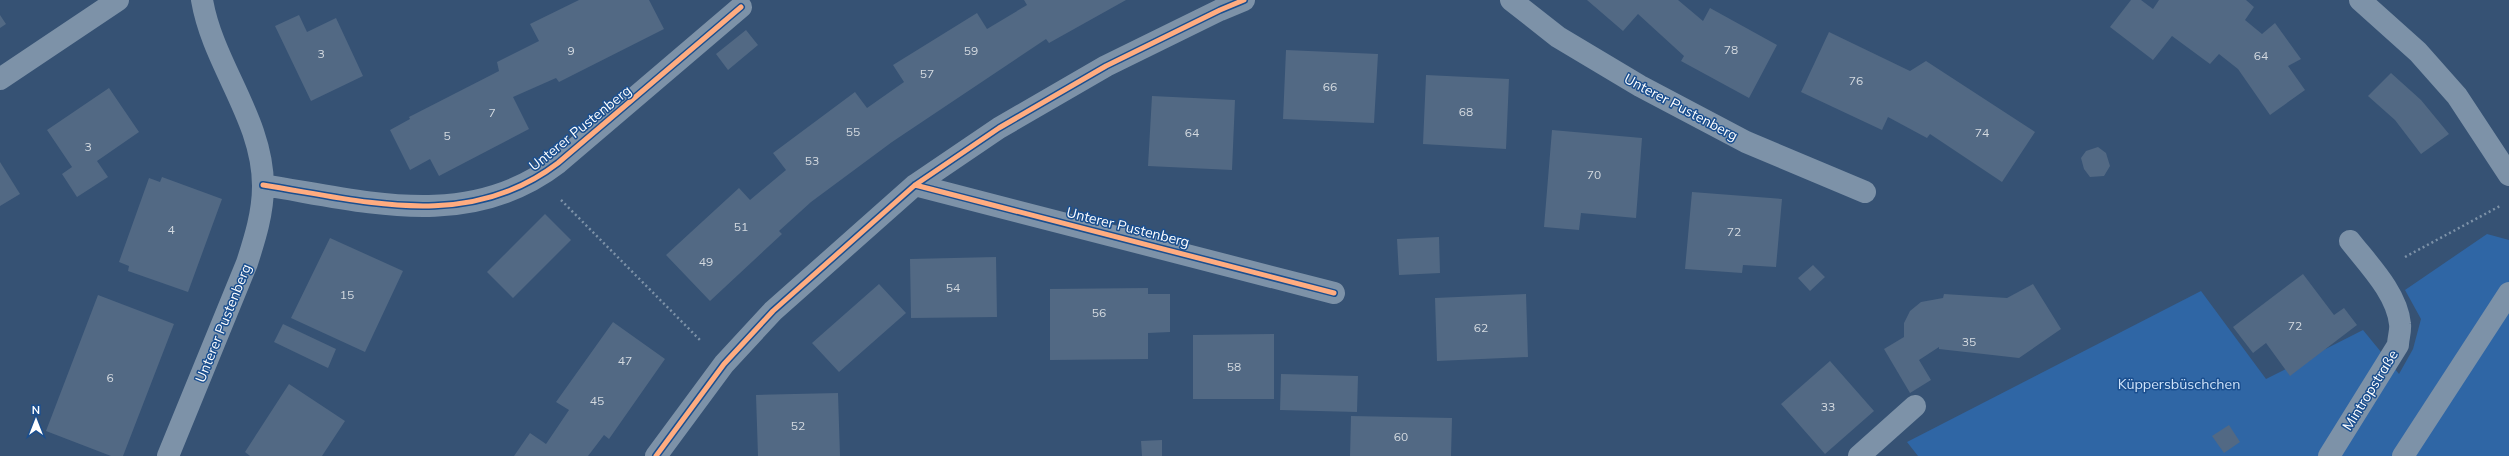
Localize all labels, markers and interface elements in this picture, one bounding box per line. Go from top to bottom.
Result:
house number: 78 [1724,42,1738,57]
house number: 9 [567,43,575,58]
house number: 59 [964,43,978,58]
house number: 3 [317,46,325,61]
house number: 64 [2254,48,2268,63]
house number: 57 [920,66,934,81]
street label: Unterer Pustenberg [1621,69,1741,145]
house number: 76 [1849,73,1863,88]
house number: 66 [1323,79,1337,94]
street label: Unterer Pustenberg [525,81,635,175]
house number: 68 [1459,104,1473,119]
house number: 7 [488,105,496,120]
house number: 55 [846,124,860,139]
house number: 64 [1185,125,1199,140]
house number: 74 [1975,125,1989,140]
house number: 5 [443,128,451,143]
house number: 3 [84,139,92,154]
house number: 53 [805,153,819,168]
house number: 70 [1587,167,1601,182]
street label: Unterer Pustenberg [1065,203,1191,251]
house number: 51 [734,219,748,234]
house number: 4 [167,222,175,237]
house number: 72 [1727,224,1741,239]
house number: 49 [699,254,713,269]
street label: Unterer Pustenberg [191,261,255,385]
house number: 54 [946,280,960,295]
house number: 15 [340,287,354,302]
house number: 56 [1092,305,1106,320]
house number: 72 [2288,318,2302,333]
house number: 62 [1474,320,1488,335]
house number: 35 [1962,334,1976,349]
street label: Mintropstraße [2338,346,2402,434]
house number: 47 [618,353,632,368]
house number: 58 [1227,359,1241,374]
house number: 6 [106,370,114,385]
park label: Küppersbüschchen [2118,375,2240,393]
house number: 45 [590,393,604,408]
house number: 33 [1821,399,1835,414]
north arrow [16,400,56,440]
text: N [32,403,40,417]
house number: 52 [791,418,805,433]
house number: 60 [1394,429,1408,444]

